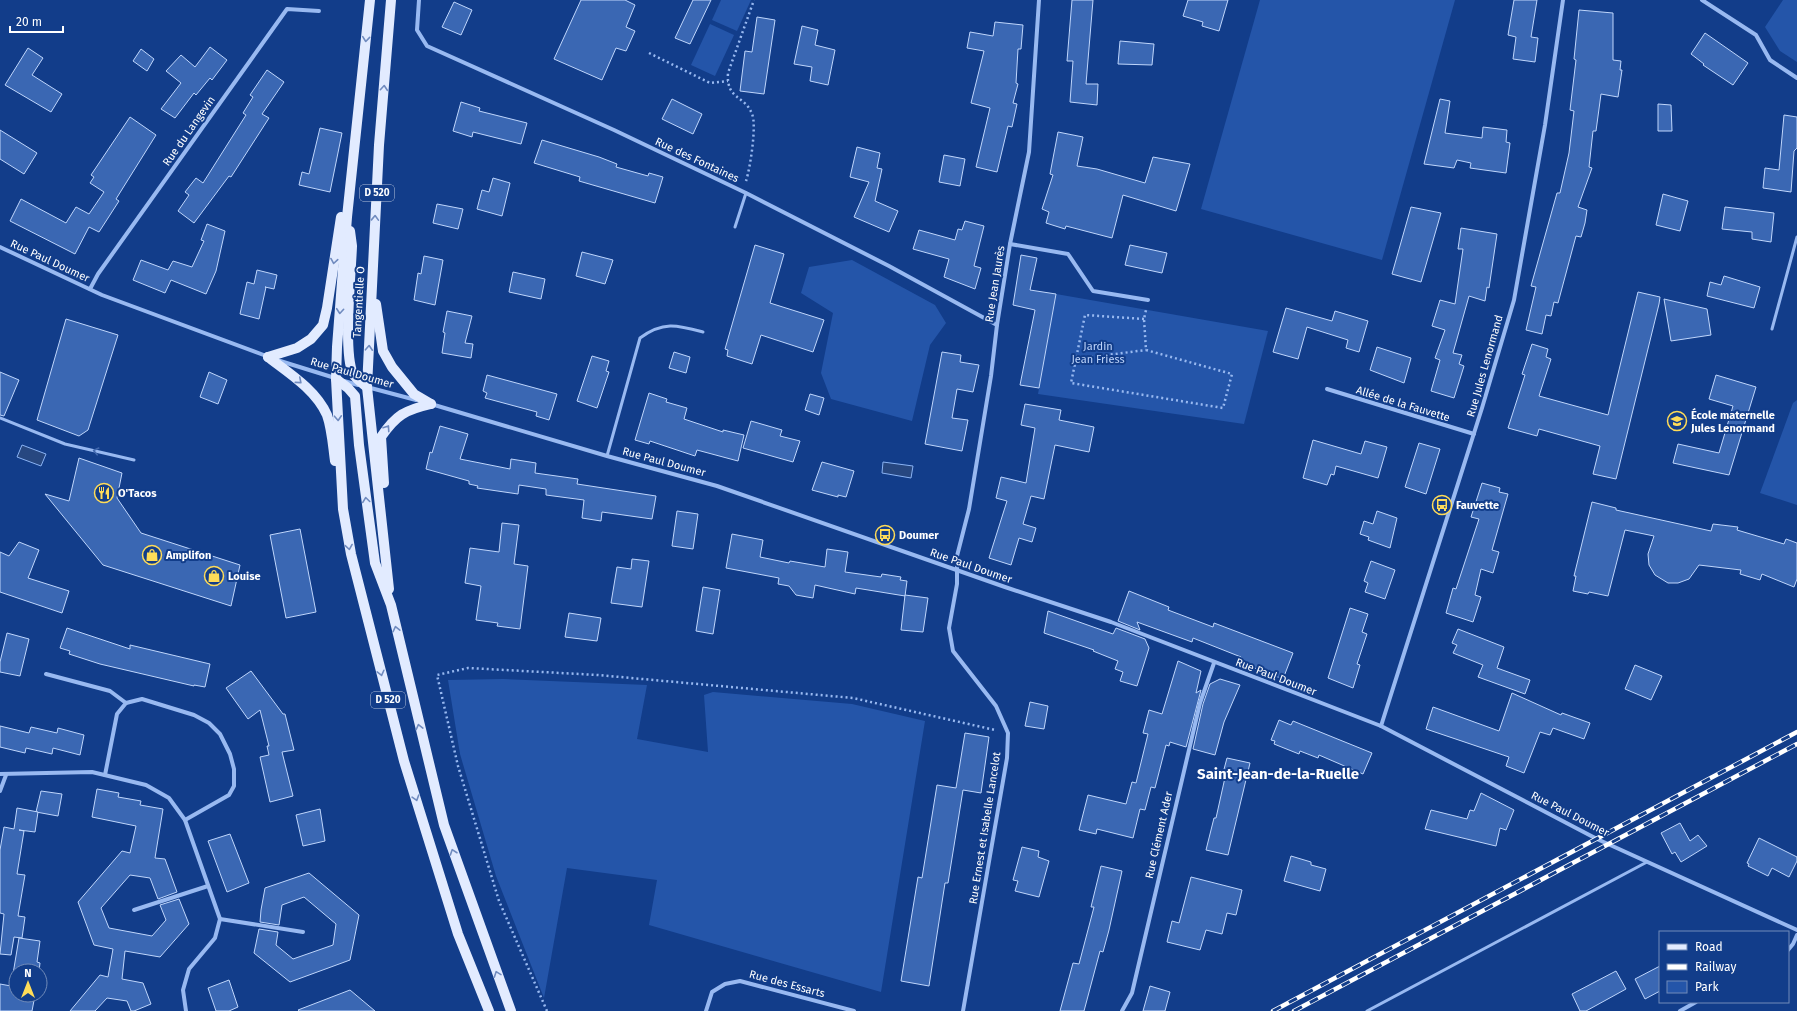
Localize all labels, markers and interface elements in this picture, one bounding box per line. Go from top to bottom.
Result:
scale bar [10,8,63,34]
text: 20 m [16,15,42,29]
one-way arrow [362,36,371,42]
one-way arrow [379,85,388,91]
street label: Rue du Langevin [160,94,218,168]
street label: Rue des Fontaines [653,135,741,185]
road number: D 520 [360,185,394,201]
one-way arrow [371,215,380,221]
street label: Rue Paul Doumer [8,237,92,285]
street label: Rue Jean Jaurès [983,245,1007,323]
one-way arrow [330,258,339,264]
street label: Tangentielle O [351,266,367,338]
one-way arrow [335,308,344,314]
street label: Rue Jules Lenormand [1464,313,1506,419]
park label: Jardin Jean Friess [1071,340,1125,366]
one-way arrow [365,345,373,351]
street label: Rue Paul Doumer [309,355,396,391]
one-way arrow [294,377,301,384]
street label: Allée de la Fauvette [1355,384,1451,424]
place label: École maternelle Jules Lenormand [1690,408,1775,435]
school or university icon: École maternelle Jules Lenormand [1666,410,1688,432]
one-way arrow [334,415,343,421]
one-way arrow [382,425,390,432]
street label: Rue Paul Doumer [621,445,708,480]
one-way arrow [93,448,99,456]
restaurant icon: O'Tacos [93,482,115,504]
place label: O'Tacos [118,487,157,500]
bus stop icon: Fauvette [1431,494,1453,516]
one-way arrow [362,497,371,503]
place label: Fauvette [1456,499,1499,512]
bus stop icon: Doumer [874,524,896,546]
place label: Doumer [899,529,939,542]
shop icon: Amplifon [141,544,163,566]
one-way arrow [345,544,353,550]
street label: Rue Paul Doumer [928,546,1014,586]
place label: Amplifon [165,549,211,562]
shop icon: Louise [203,565,225,587]
place label: Louise [228,570,261,583]
one-way arrow [393,625,401,632]
street label: Rue Paul Doumer [1234,656,1319,699]
one-way arrow [377,670,385,676]
road number: D 520 [371,692,405,708]
one-way arrow [416,723,424,730]
street label: Rue Ernest et Isabelle Lancelot [967,751,1003,905]
district label: Saint-Jean-de-la-Ruelle [1197,765,1359,783]
street label: Rue Clément Ader [1143,789,1176,880]
street label: Rue Paul Doumer [1529,789,1612,840]
one-way arrow [411,795,419,802]
one-way arrow [450,849,458,856]
legend [1659,931,1789,1003]
text: Road [1695,940,1723,954]
text: Railway [1695,960,1736,974]
north arrow [8,963,48,1003]
text: N [24,967,32,980]
street label: Rue des Essarts [748,968,826,1000]
one-way arrow [494,971,502,978]
text: Park [1695,980,1719,994]

